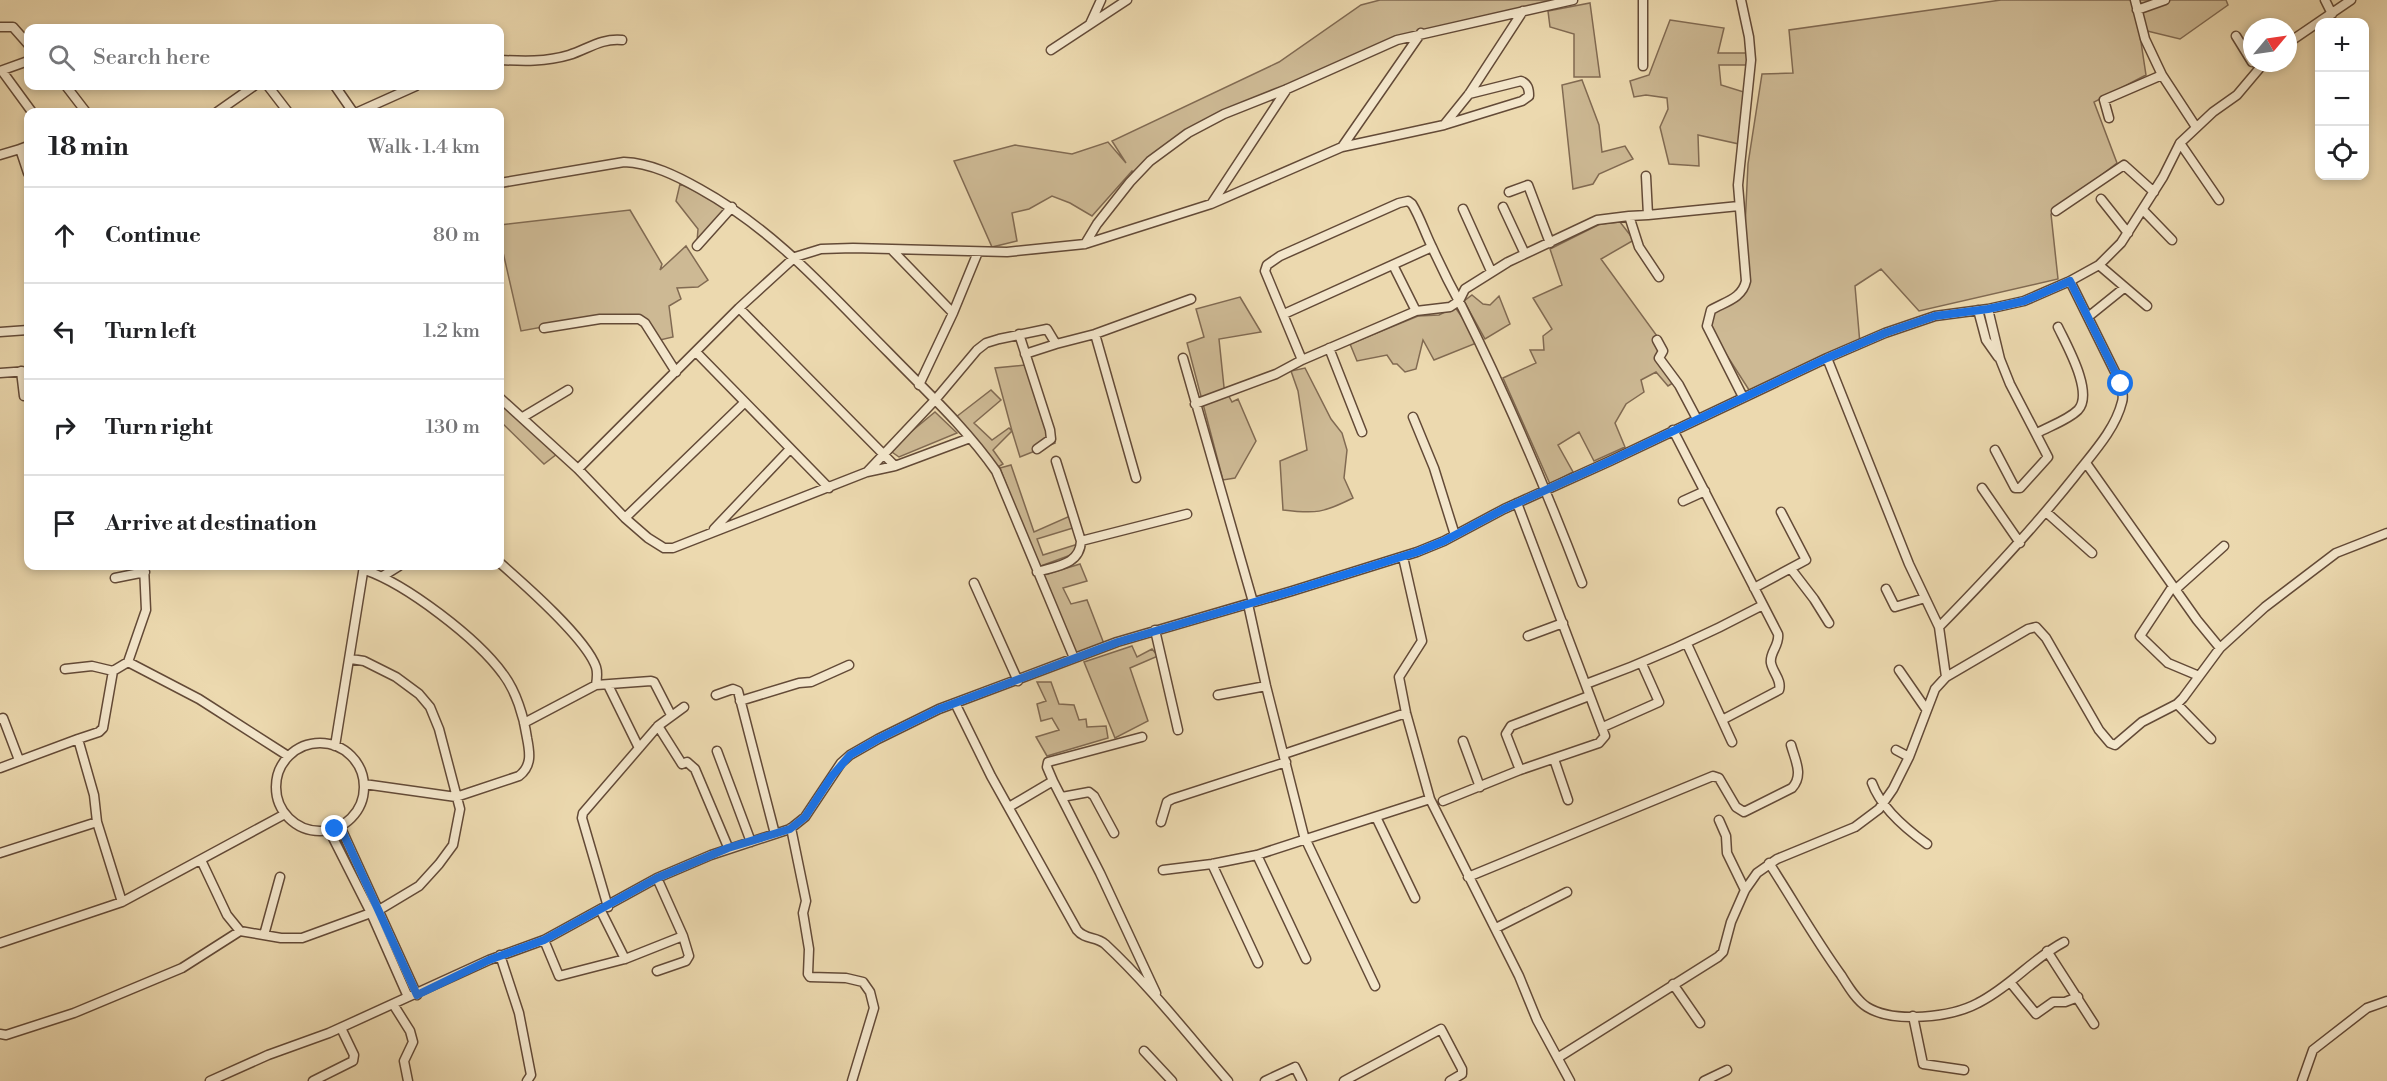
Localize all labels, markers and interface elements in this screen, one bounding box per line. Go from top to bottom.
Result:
north arrow [2243,18,2297,72]
map controls [2315,18,2369,180]
button: + [2315,18,2369,72]
search box [24,24,504,90]
icon: search [45,41,78,74]
text: Search here [93,44,210,71]
button: − [2315,72,2369,126]
button: locate [2315,126,2369,180]
text: 18 min [48,131,129,163]
text: Walk · 1.4 km [368,135,480,160]
icon: ahead [48,219,81,252]
text: Continue [105,222,201,249]
text: 80 m [433,223,480,248]
icon: left [48,315,81,348]
text: Turn left [105,318,196,345]
text: 1.2 km [423,319,480,344]
route start [2107,370,2133,396]
icon: right [48,411,81,444]
text: Turn right [105,414,213,441]
text: 130 m [425,415,480,440]
icon: arrive [48,507,81,540]
text: Arrive at destination [105,510,317,537]
route end [321,815,347,841]

